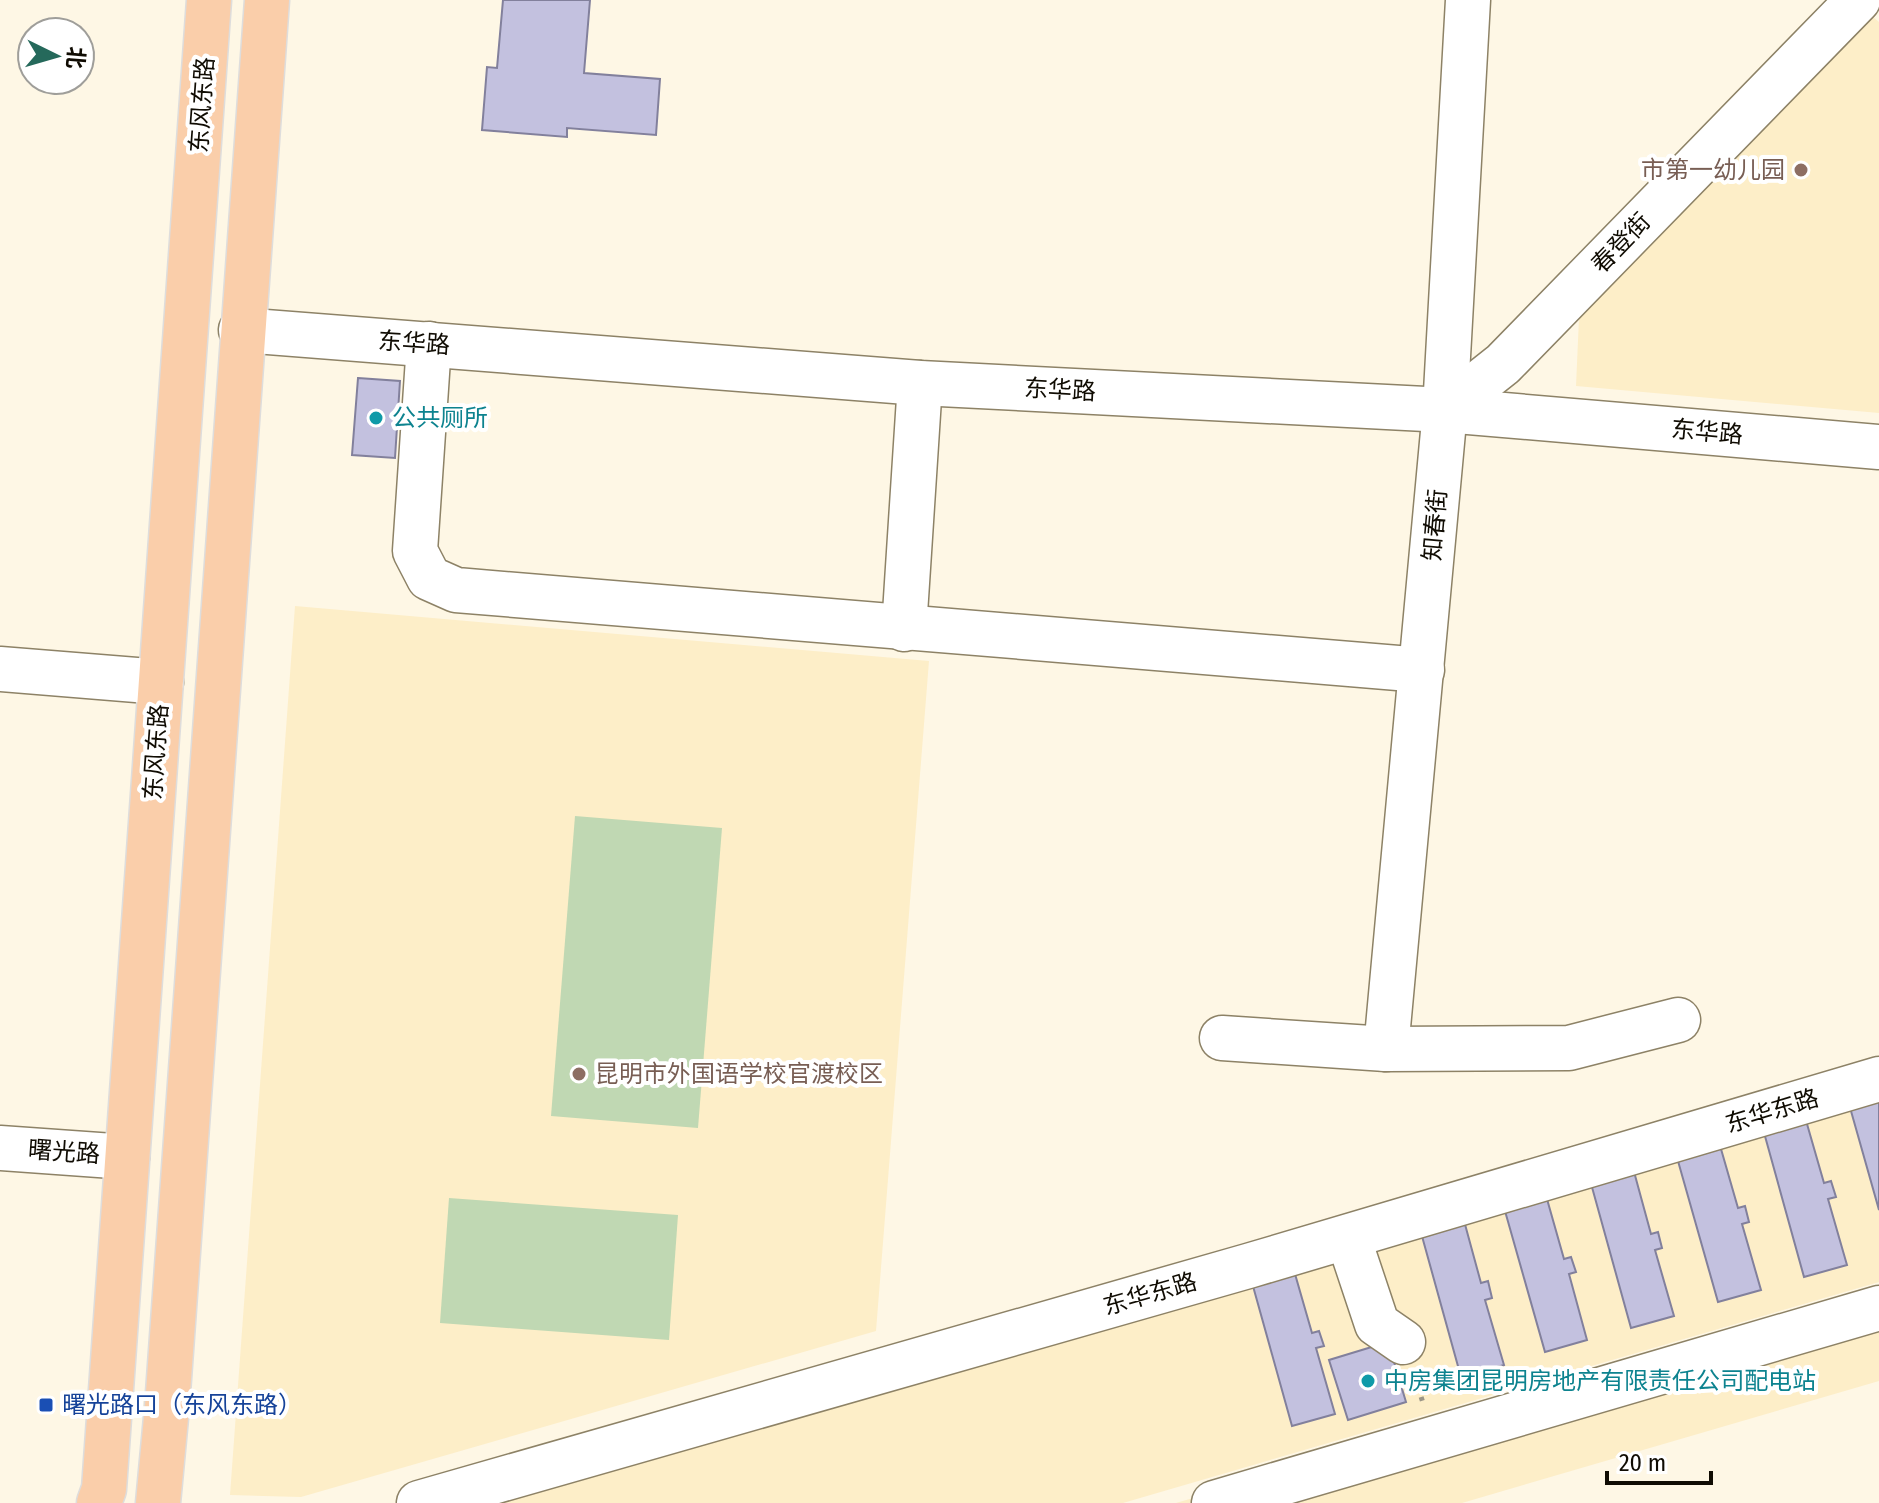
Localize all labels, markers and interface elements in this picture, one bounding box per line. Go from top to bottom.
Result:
north arrow [16,16,96,96]
text: 北 [61,46,90,70]
street label: 东风东路 [185,56,219,154]
place label: 市第一幼儿园 [1641,156,1785,184]
marker: 市第一幼儿园 [1792,161,1810,179]
street label: 春登街 [1586,207,1656,279]
street label: 东华路 [377,327,451,359]
street label: 东华路 [1023,374,1097,406]
place label: 公共厕所 [392,404,488,432]
marker: 公共厕所 [367,409,385,427]
street label: 东华路 [1670,415,1744,449]
street label: 知春街 [1418,488,1452,562]
street label: 东风东路 [139,703,173,801]
place label: 昆明市外国语学校官渡校区 [595,1060,883,1088]
marker: 昆明市外国语学校官渡校区 [570,1065,588,1083]
street label: 东华东路 [1722,1084,1822,1138]
street label: 曙光路 [27,1136,101,1168]
street label: 东华东路 [1100,1267,1200,1321]
place label: 中房集团昆明房地产有限责任公司配电站 [1384,1367,1816,1395]
marker: 中房集团昆明房地产有限责任公司配电站 [1359,1372,1377,1390]
place label: 曙光路口（东风东路） [62,1391,302,1419]
marker: 曙光路口（东风东路） [37,1396,55,1414]
scale bar [1607,1435,1711,1485]
text: 20 m [1619,1449,1666,1477]

